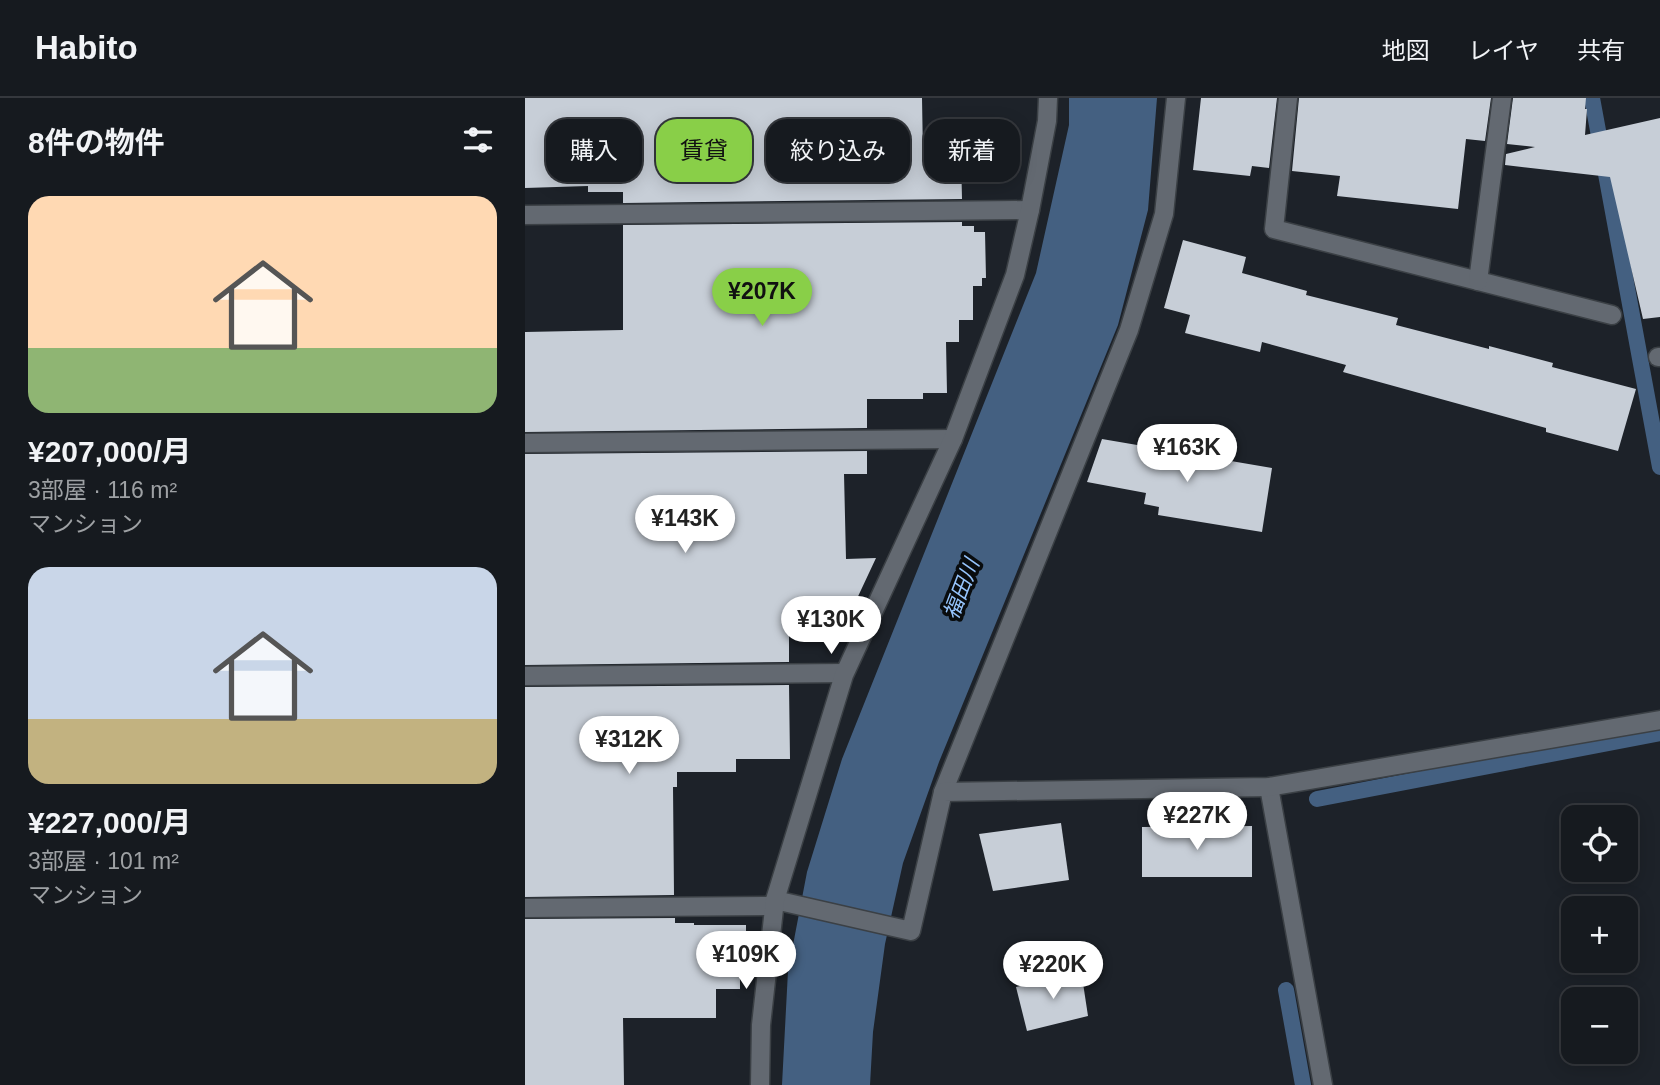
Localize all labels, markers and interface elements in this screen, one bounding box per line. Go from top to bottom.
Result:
text: Habito [35,29,138,66]
text: 地図 [1382,37,1430,64]
text: レイヤ [1468,37,1539,64]
text: 共有 [1577,37,1625,64]
chip: 購入 [546,119,642,182]
chip: 賃貸 [656,119,752,182]
chip: 絞り込み [766,119,910,182]
chip: 新着 [924,119,1020,182]
icon: filters [459,121,497,159]
text: 8件の物件 [28,126,165,159]
icon: home [200,242,326,368]
pin: ¥207K [713,268,811,328]
text: ¥207K [728,278,796,304]
pin: ¥163K [1138,424,1236,484]
text: ¥163K [1153,434,1221,460]
text: ¥207,000/月 [28,435,191,468]
text: 3部屋 · 116 m² [28,477,177,503]
pin: ¥143K [636,496,734,555]
text: ¥143K [651,505,719,531]
text: マンション [28,511,143,537]
water label: 福田川 [939,554,984,623]
pin: ¥130K [782,596,880,656]
text: ¥130K [797,606,865,632]
icon: home [200,613,326,739]
pin: ¥312K [580,716,678,776]
text: ¥312K [595,726,663,752]
pin: ¥227K [1148,792,1246,852]
text: ¥227K [1163,802,1231,828]
map controls [1561,805,1638,1064]
button: locate [1561,805,1638,882]
text: ¥227,000/月 [28,806,191,839]
text: 3部屋 · 101 m² [28,848,179,874]
text: マンション [28,882,143,908]
button: + [1561,896,1638,973]
pin: ¥109K [697,932,795,991]
text: ¥109K [712,941,780,967]
pin: ¥220K [1004,942,1102,1001]
text: ¥220K [1019,951,1087,977]
button: − [1561,987,1638,1064]

